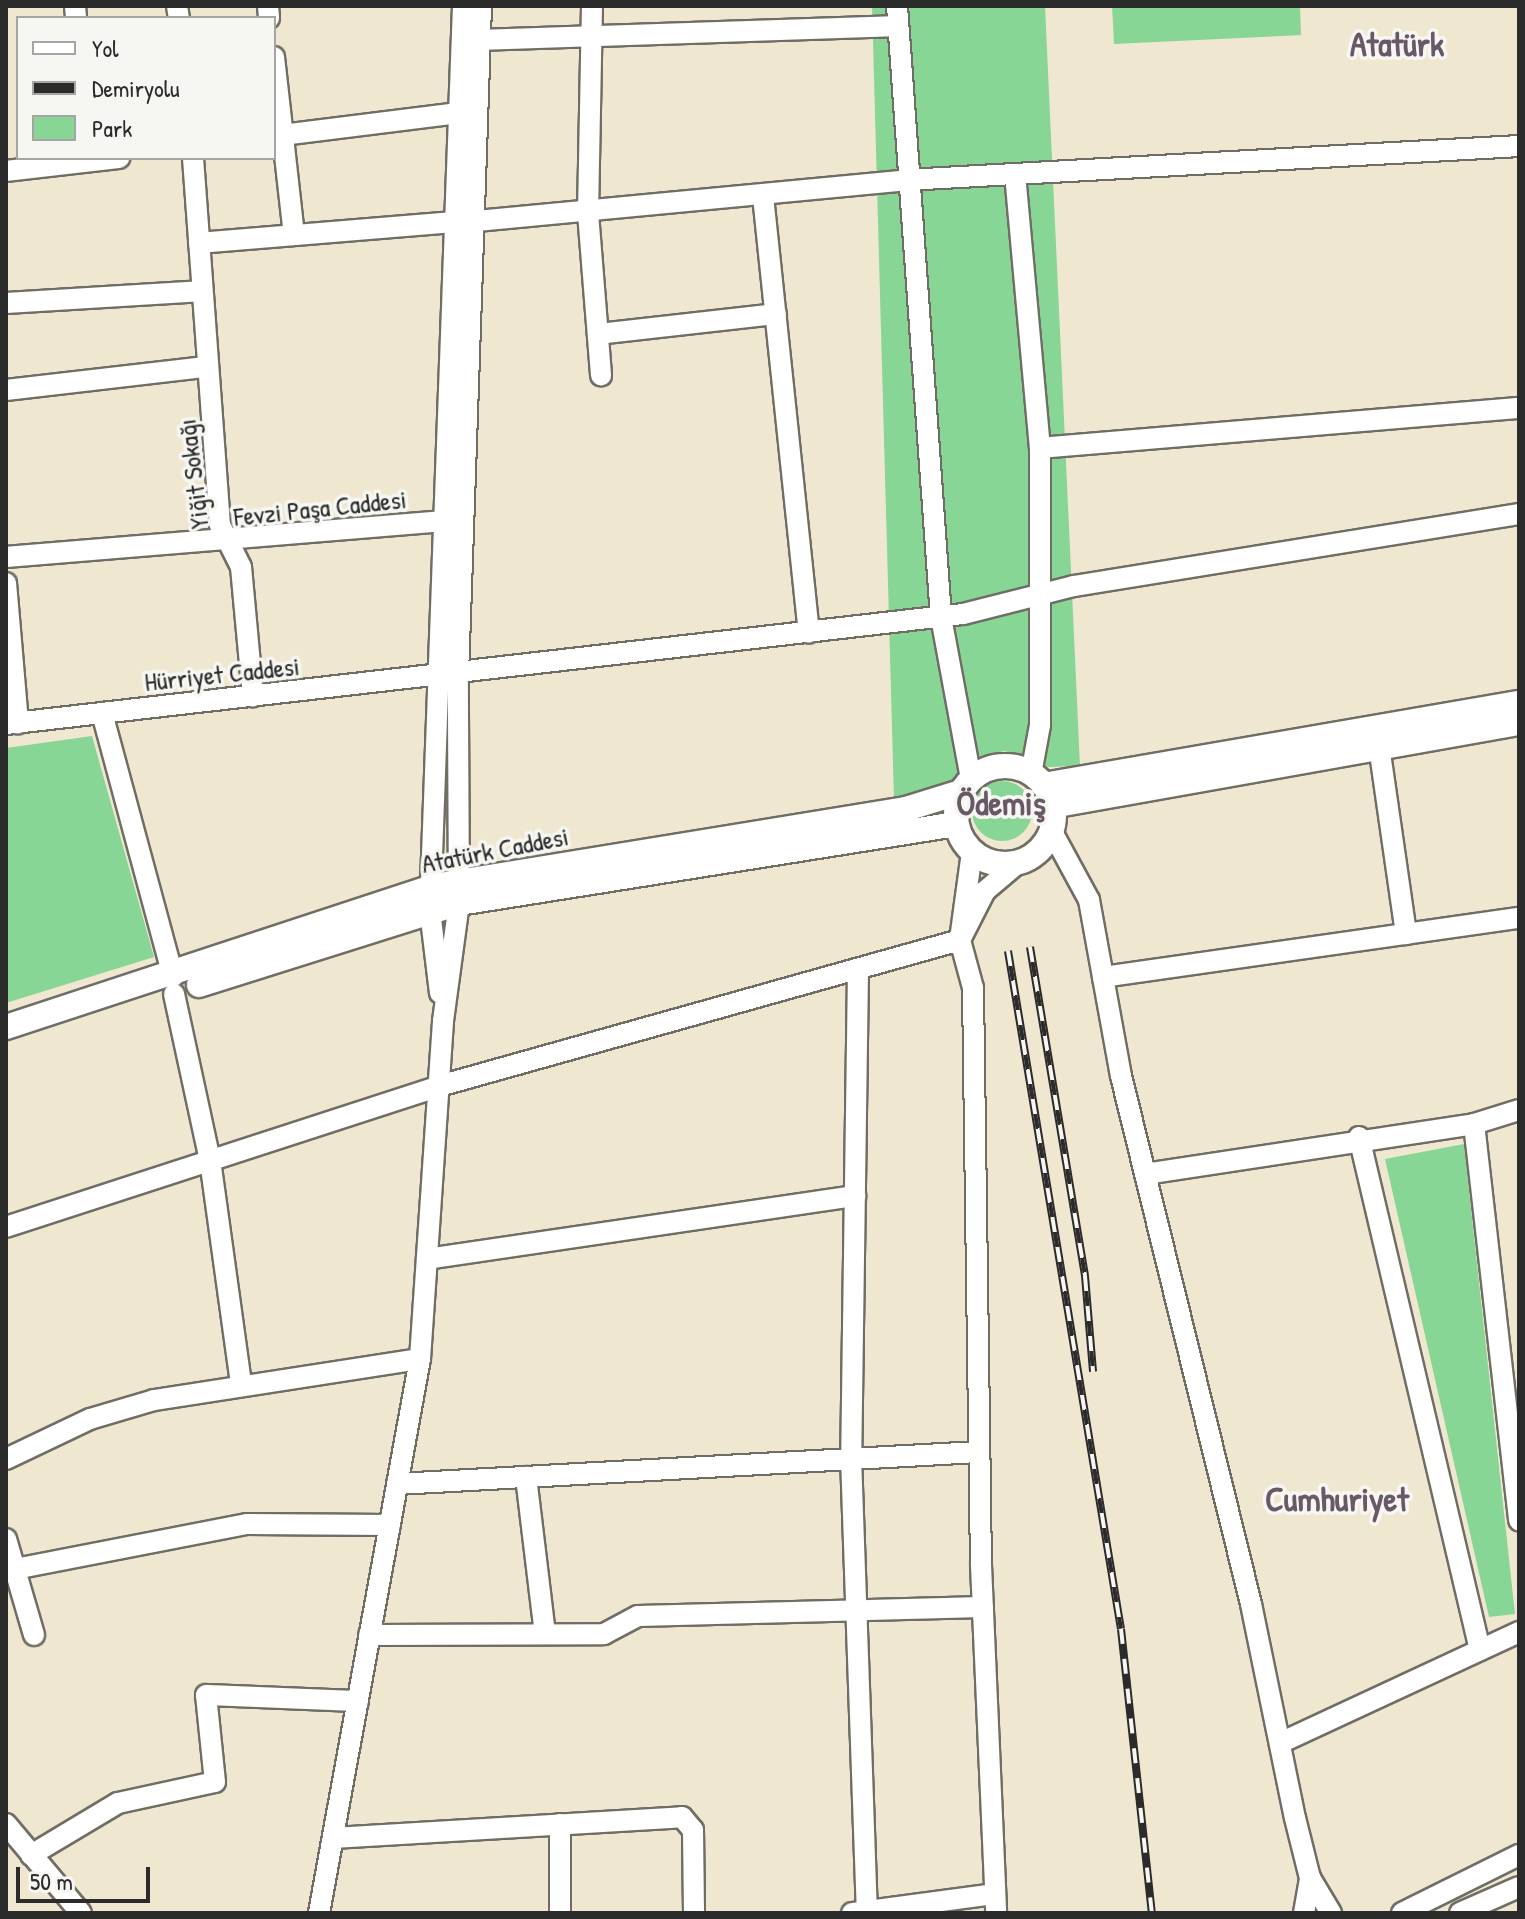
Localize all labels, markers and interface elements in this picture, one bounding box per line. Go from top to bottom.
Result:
legend [16,16,276,160]
district label: Atatürk [1350,25,1444,65]
text: Yol [92,32,119,64]
text: Demiryolu [92,72,180,104]
text: Park [92,112,132,144]
street label: Yiğit Sokağı [171,417,215,531]
street label: Fevzi Paşa Caddesi [232,483,408,533]
street label: Hürriyet Caddesi [143,650,301,698]
district label: Ödemiş [956,784,1046,824]
street label: Atatürk Caddesi [419,820,571,880]
district label: Cumhuriyet [1265,1480,1409,1520]
scale bar [20,1851,154,1901]
text: 50 m [30,1865,73,1897]

